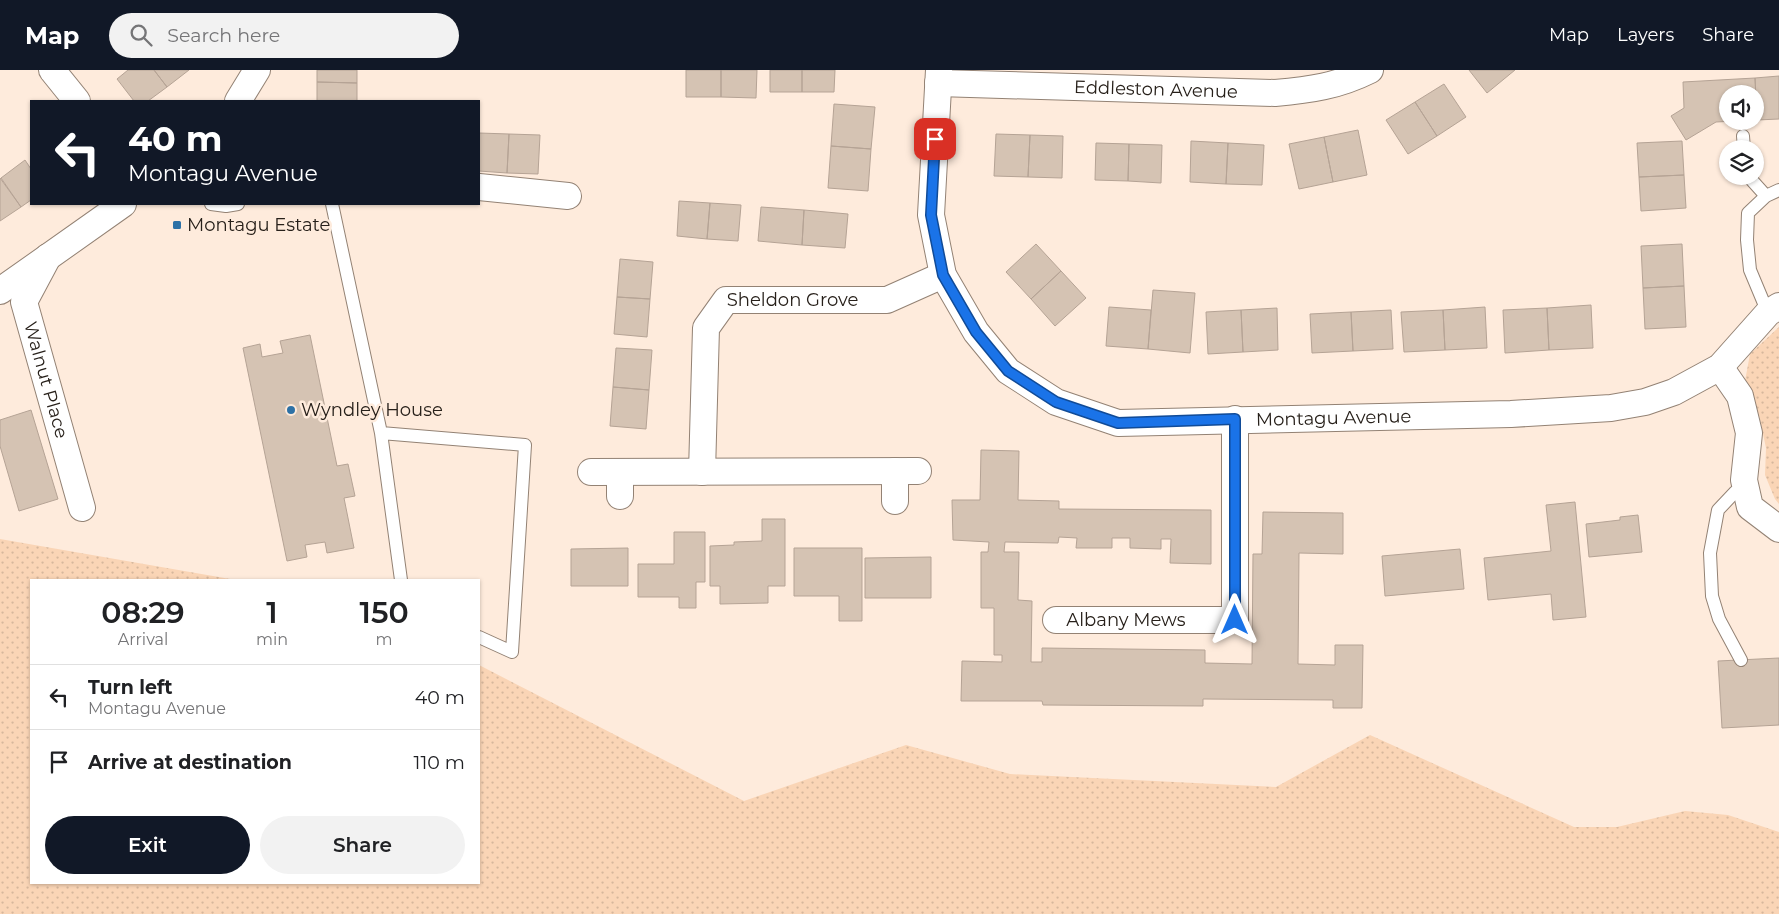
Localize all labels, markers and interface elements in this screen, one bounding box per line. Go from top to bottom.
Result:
search box [109,13,459,58]
text: Map [25,21,79,50]
icon: search [127,21,155,49]
text: Search here [167,24,280,47]
text: Map [1549,24,1589,46]
text: Layers [1617,24,1674,46]
text: Share [1702,24,1754,46]
street label: Eddleston Avenue [1074,76,1238,103]
map controls [1719,85,1764,185]
button: sound [1719,85,1764,130]
text: 40 m [128,117,223,160]
pin [914,118,956,160]
icon: left [45,120,110,185]
icon: arrive [921,125,949,153]
button: layers [1719,140,1764,185]
text: Montagu Avenue [128,160,318,187]
place label: Montagu Estate [187,214,331,236]
marker: Montagu Estate [171,219,183,231]
street label: Sheldon Grove [727,289,859,311]
street label: Walnut Place [19,319,73,441]
place label: Wyndley House [301,399,443,421]
marker: Wyndley House [285,404,297,416]
street label: Montagu Avenue [1256,405,1412,431]
position arrow [1208,593,1260,645]
text: 08:29 [101,594,185,631]
text: 1 [266,594,278,631]
text: 150 [359,594,409,631]
street label: Albany Mews [1066,609,1186,631]
text: Arrival [118,630,168,649]
text: min [256,630,288,649]
text: m [376,630,393,649]
text: Turn left [88,676,173,699]
icon: left [45,683,73,711]
text: 40 m [415,686,465,709]
text: Montagu Avenue [88,699,226,718]
icon: arrive [45,748,73,776]
text: Arrive at destination [88,751,292,774]
text: 110 m [414,751,465,774]
button: Exit [45,816,250,874]
button: Share [260,816,465,874]

